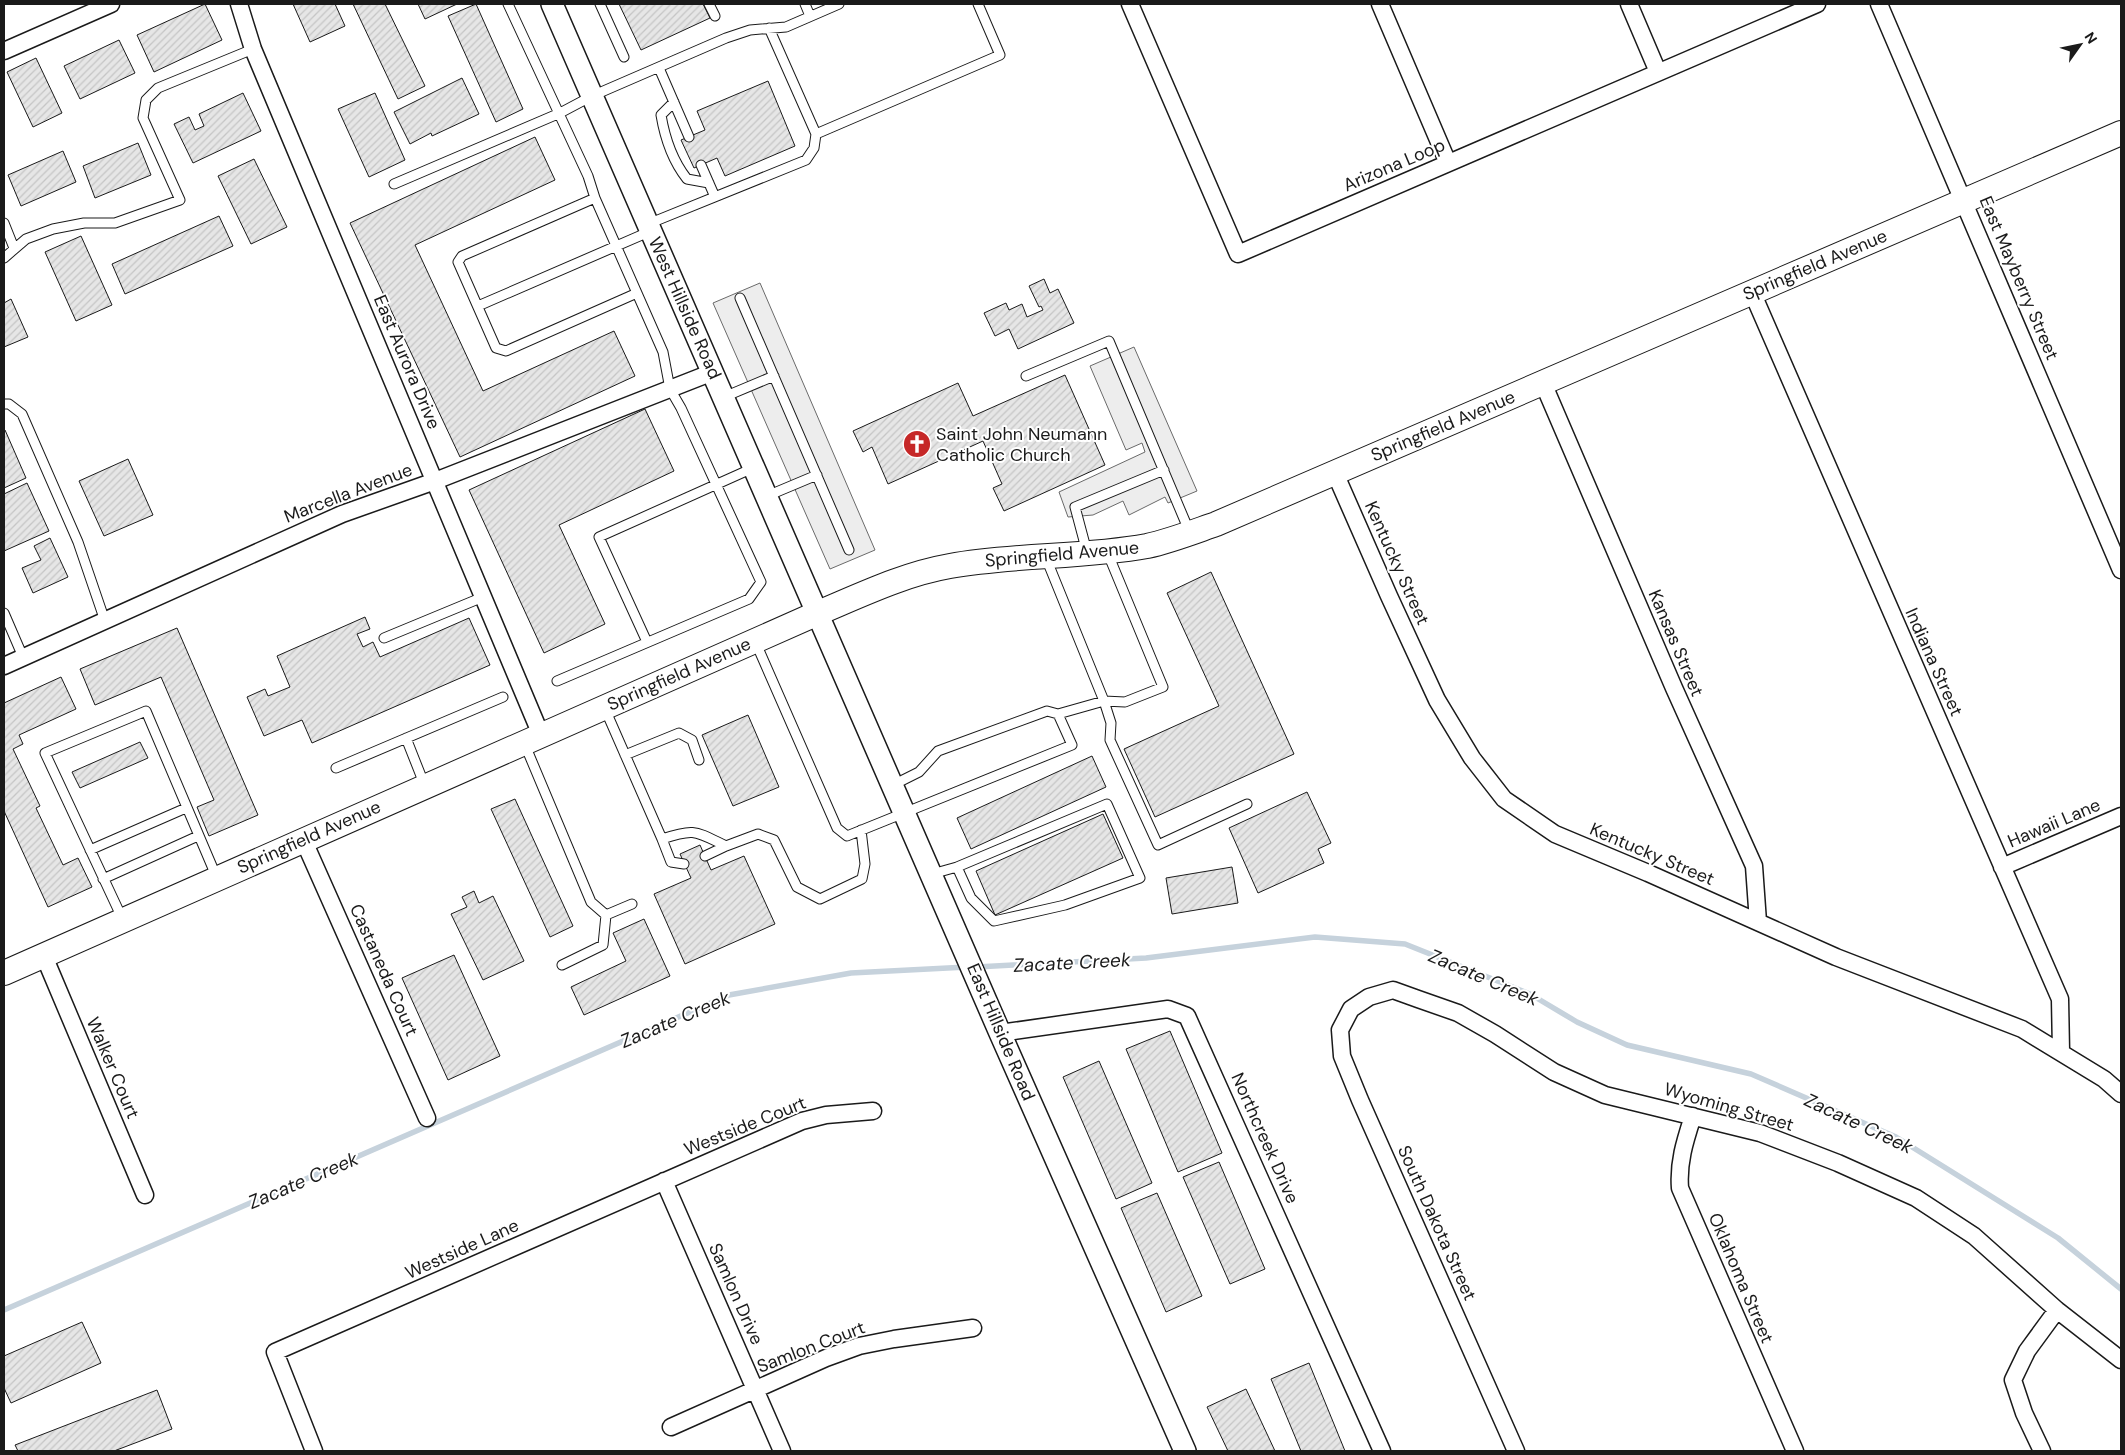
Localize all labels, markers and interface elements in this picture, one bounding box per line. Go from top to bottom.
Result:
north arrow [2055,20,2105,70]
text: N [2081,29,2101,47]
street label: Arizona Loop [1339,133,1449,197]
street label: East Mayberry Street [1974,192,2064,364]
street label: Springfield Avenue [1739,224,1891,306]
street label: West Hillside Road [643,233,727,383]
street label: East Aurora Drive [368,291,446,433]
street label: Springfield Avenue [1367,385,1519,467]
place label: Saint John Neumann Catholic Church [936,422,1107,467]
church icon: Saint John Neumann Catholic Church [902,429,932,459]
street label: Marcella Avenue [280,458,416,528]
street label: Kentucky Street [1359,497,1435,629]
street label: Springfield Avenue [984,535,1140,573]
street label: Kansas Street [1643,586,1709,700]
street label: Indiana Street [1899,604,1969,720]
street label: Springfield Avenue [603,632,755,716]
street label: Hawaii Lane [2004,793,2104,853]
street label: Springfield Avenue [233,795,385,879]
street label: Kentucky Street [1586,817,1718,891]
street label: Castaneda Court [344,900,424,1040]
water label: Zacate Creek [1425,943,1543,1012]
water label: Zacate Creek [1013,947,1131,978]
street label: East Hillside Road [961,960,1041,1104]
water label: Zacate Creek [616,985,734,1054]
street label: Walker Court [81,1014,145,1122]
street label: Northcreek Drive [1225,1069,1305,1207]
street label: Wyoming Street [1661,1077,1797,1137]
water label: Zacate Creek [1800,1087,1917,1160]
street label: Westside Court [680,1091,810,1161]
street label: South Dakota Street [1392,1142,1482,1304]
water label: Zacate Creek [244,1146,362,1215]
street label: Oklahoma Street [1703,1209,1779,1347]
street label: Westside Lane [401,1213,523,1285]
street label: Samlon Drive [703,1239,769,1349]
street label: Samlon Court [754,1315,868,1379]

